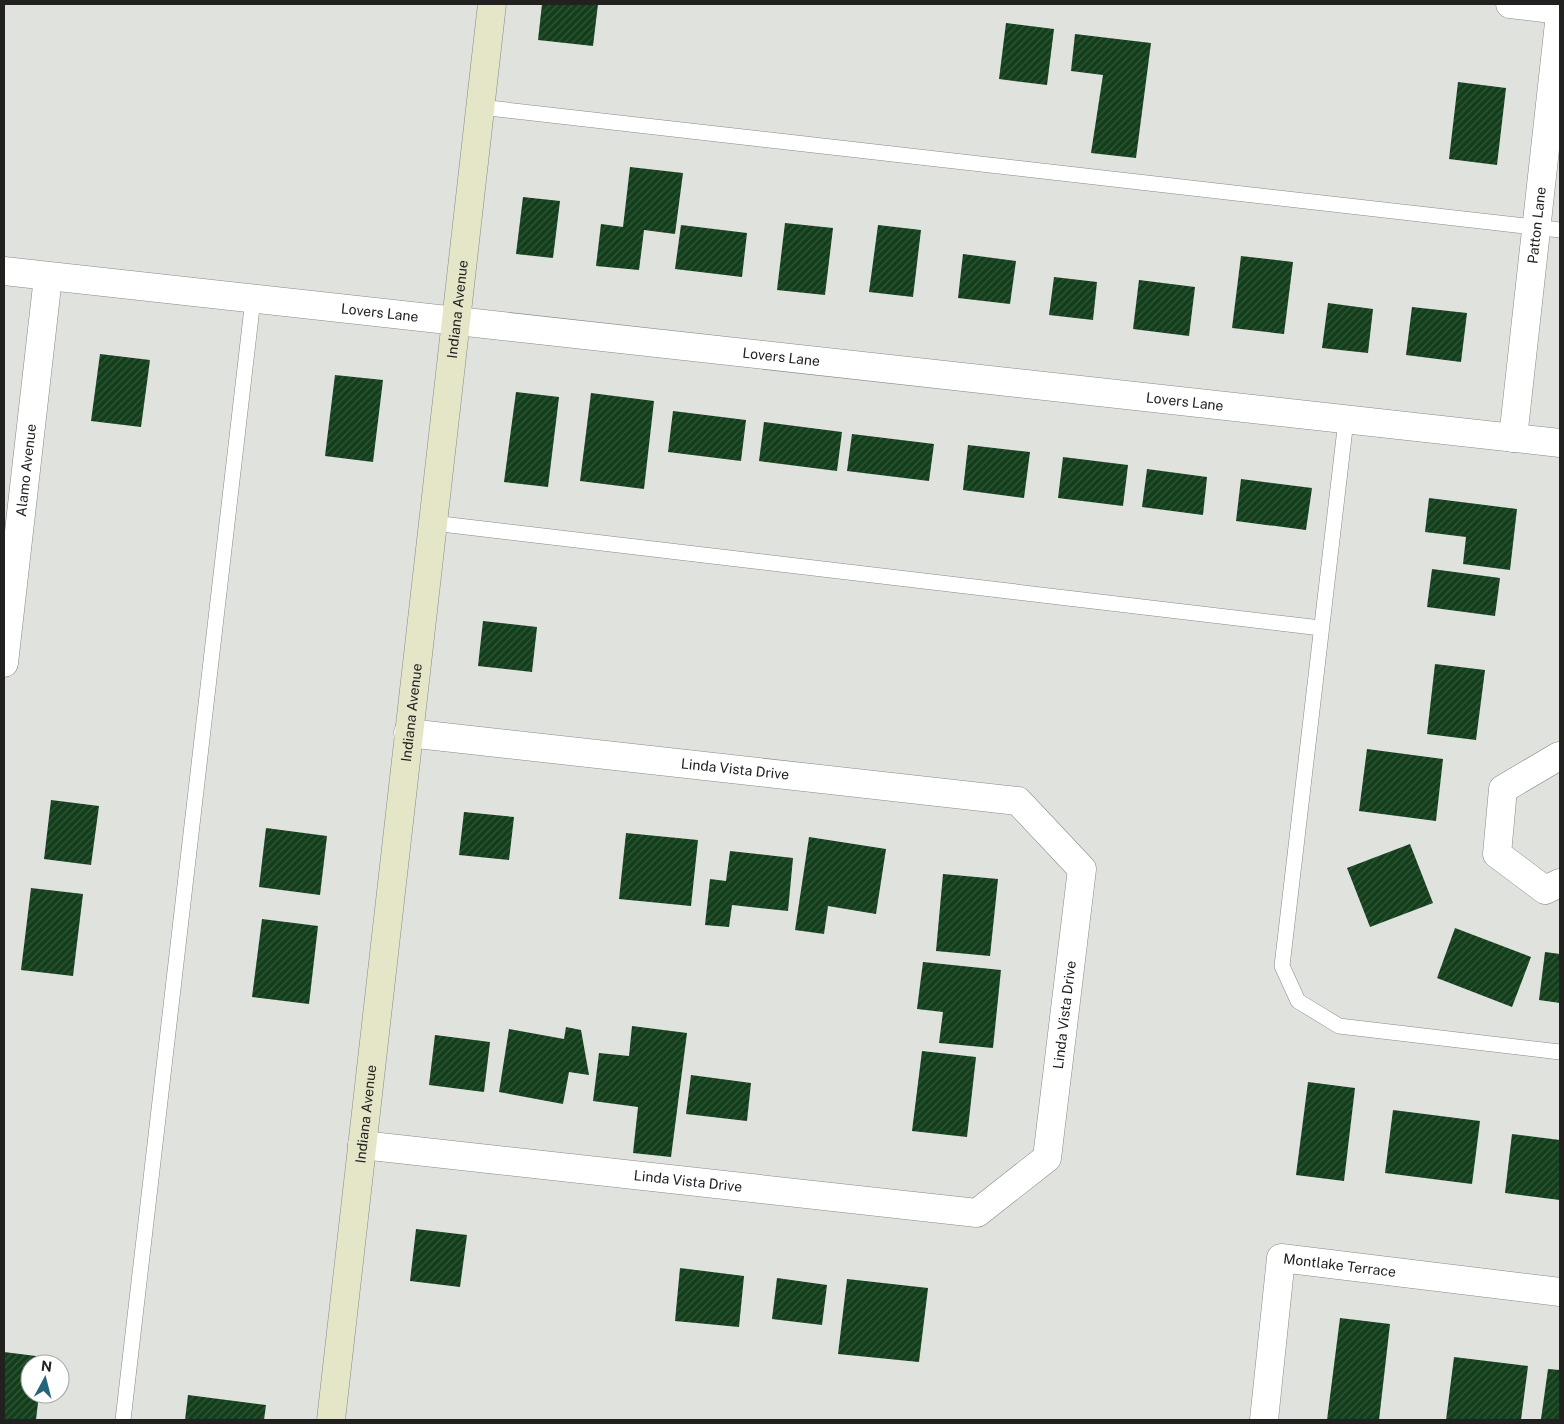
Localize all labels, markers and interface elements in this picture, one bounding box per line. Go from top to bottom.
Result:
street label: Patton Lane [1524,186,1549,265]
street label: Indiana Avenue [444,259,471,359]
street label: Lovers Lane [340,300,419,325]
street label: Lovers Lane [742,345,821,369]
street label: Lovers Lane [1145,389,1224,414]
street label: Alamo Avenue [13,423,39,518]
street label: Indiana Avenue [398,662,425,763]
street label: Linda Vista Drive [680,755,790,783]
street label: Linda Vista Drive [1050,960,1079,1070]
street label: Indiana Avenue [352,1064,379,1164]
street label: Linda Vista Drive [633,1167,743,1195]
street label: Montlake Terrace [1282,1250,1397,1280]
north arrow [20,1354,70,1404]
text: N [40,1357,53,1375]

